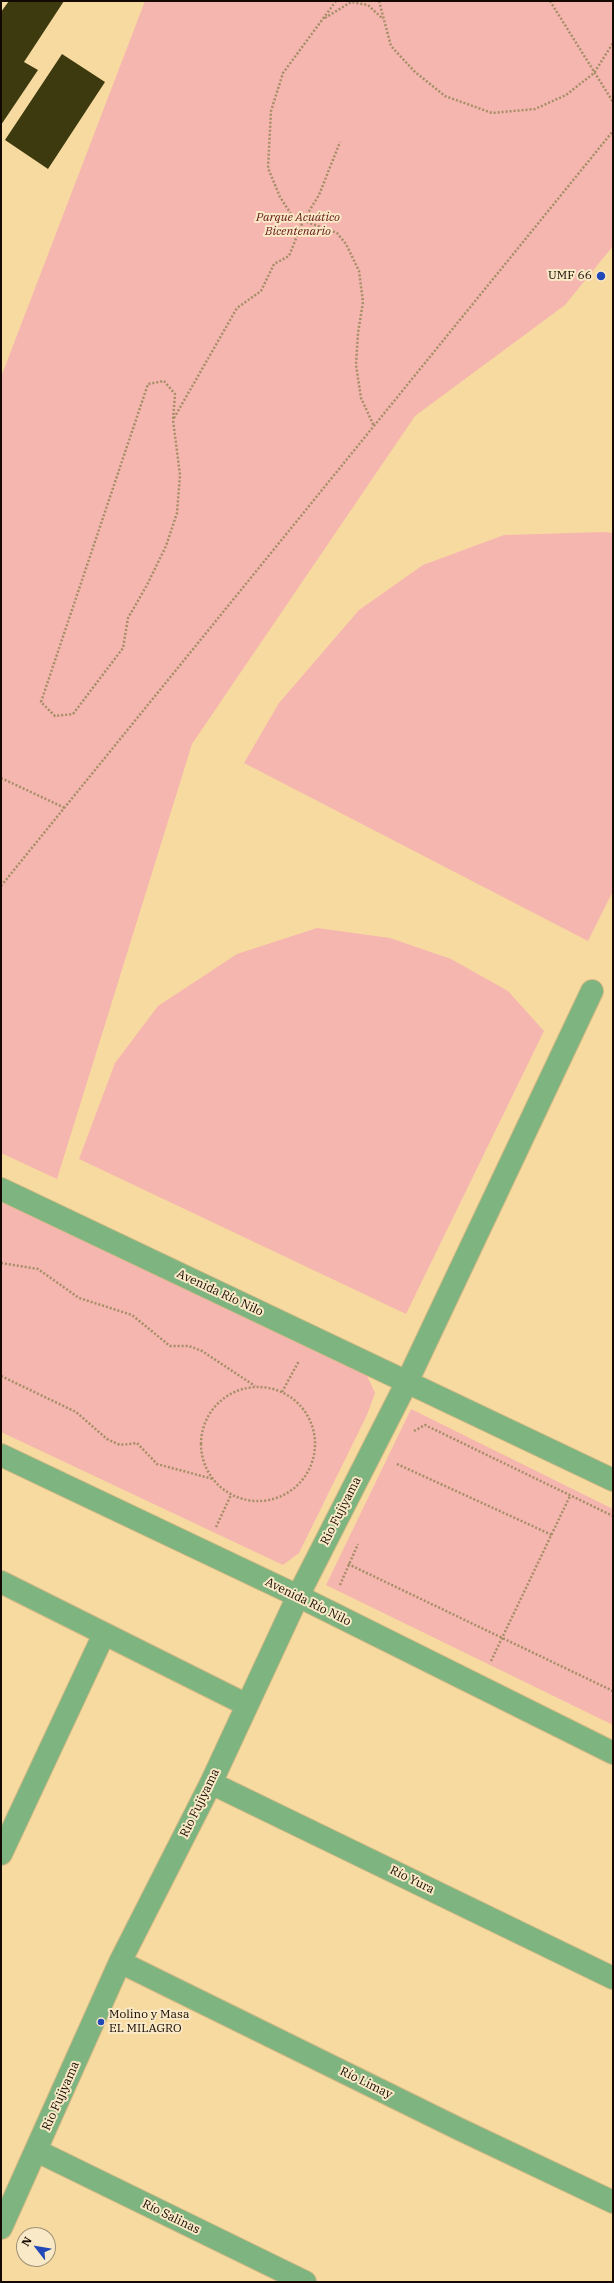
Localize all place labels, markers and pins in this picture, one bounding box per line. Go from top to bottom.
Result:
place label: UMF 66 [548,269,592,283]
marker: UMF 66 [595,270,607,282]
place label: Molino y Masa EL MILAGRO [109,2008,189,2036]
marker: Molino y Masa EL MILAGRO [96,2017,106,2027]

